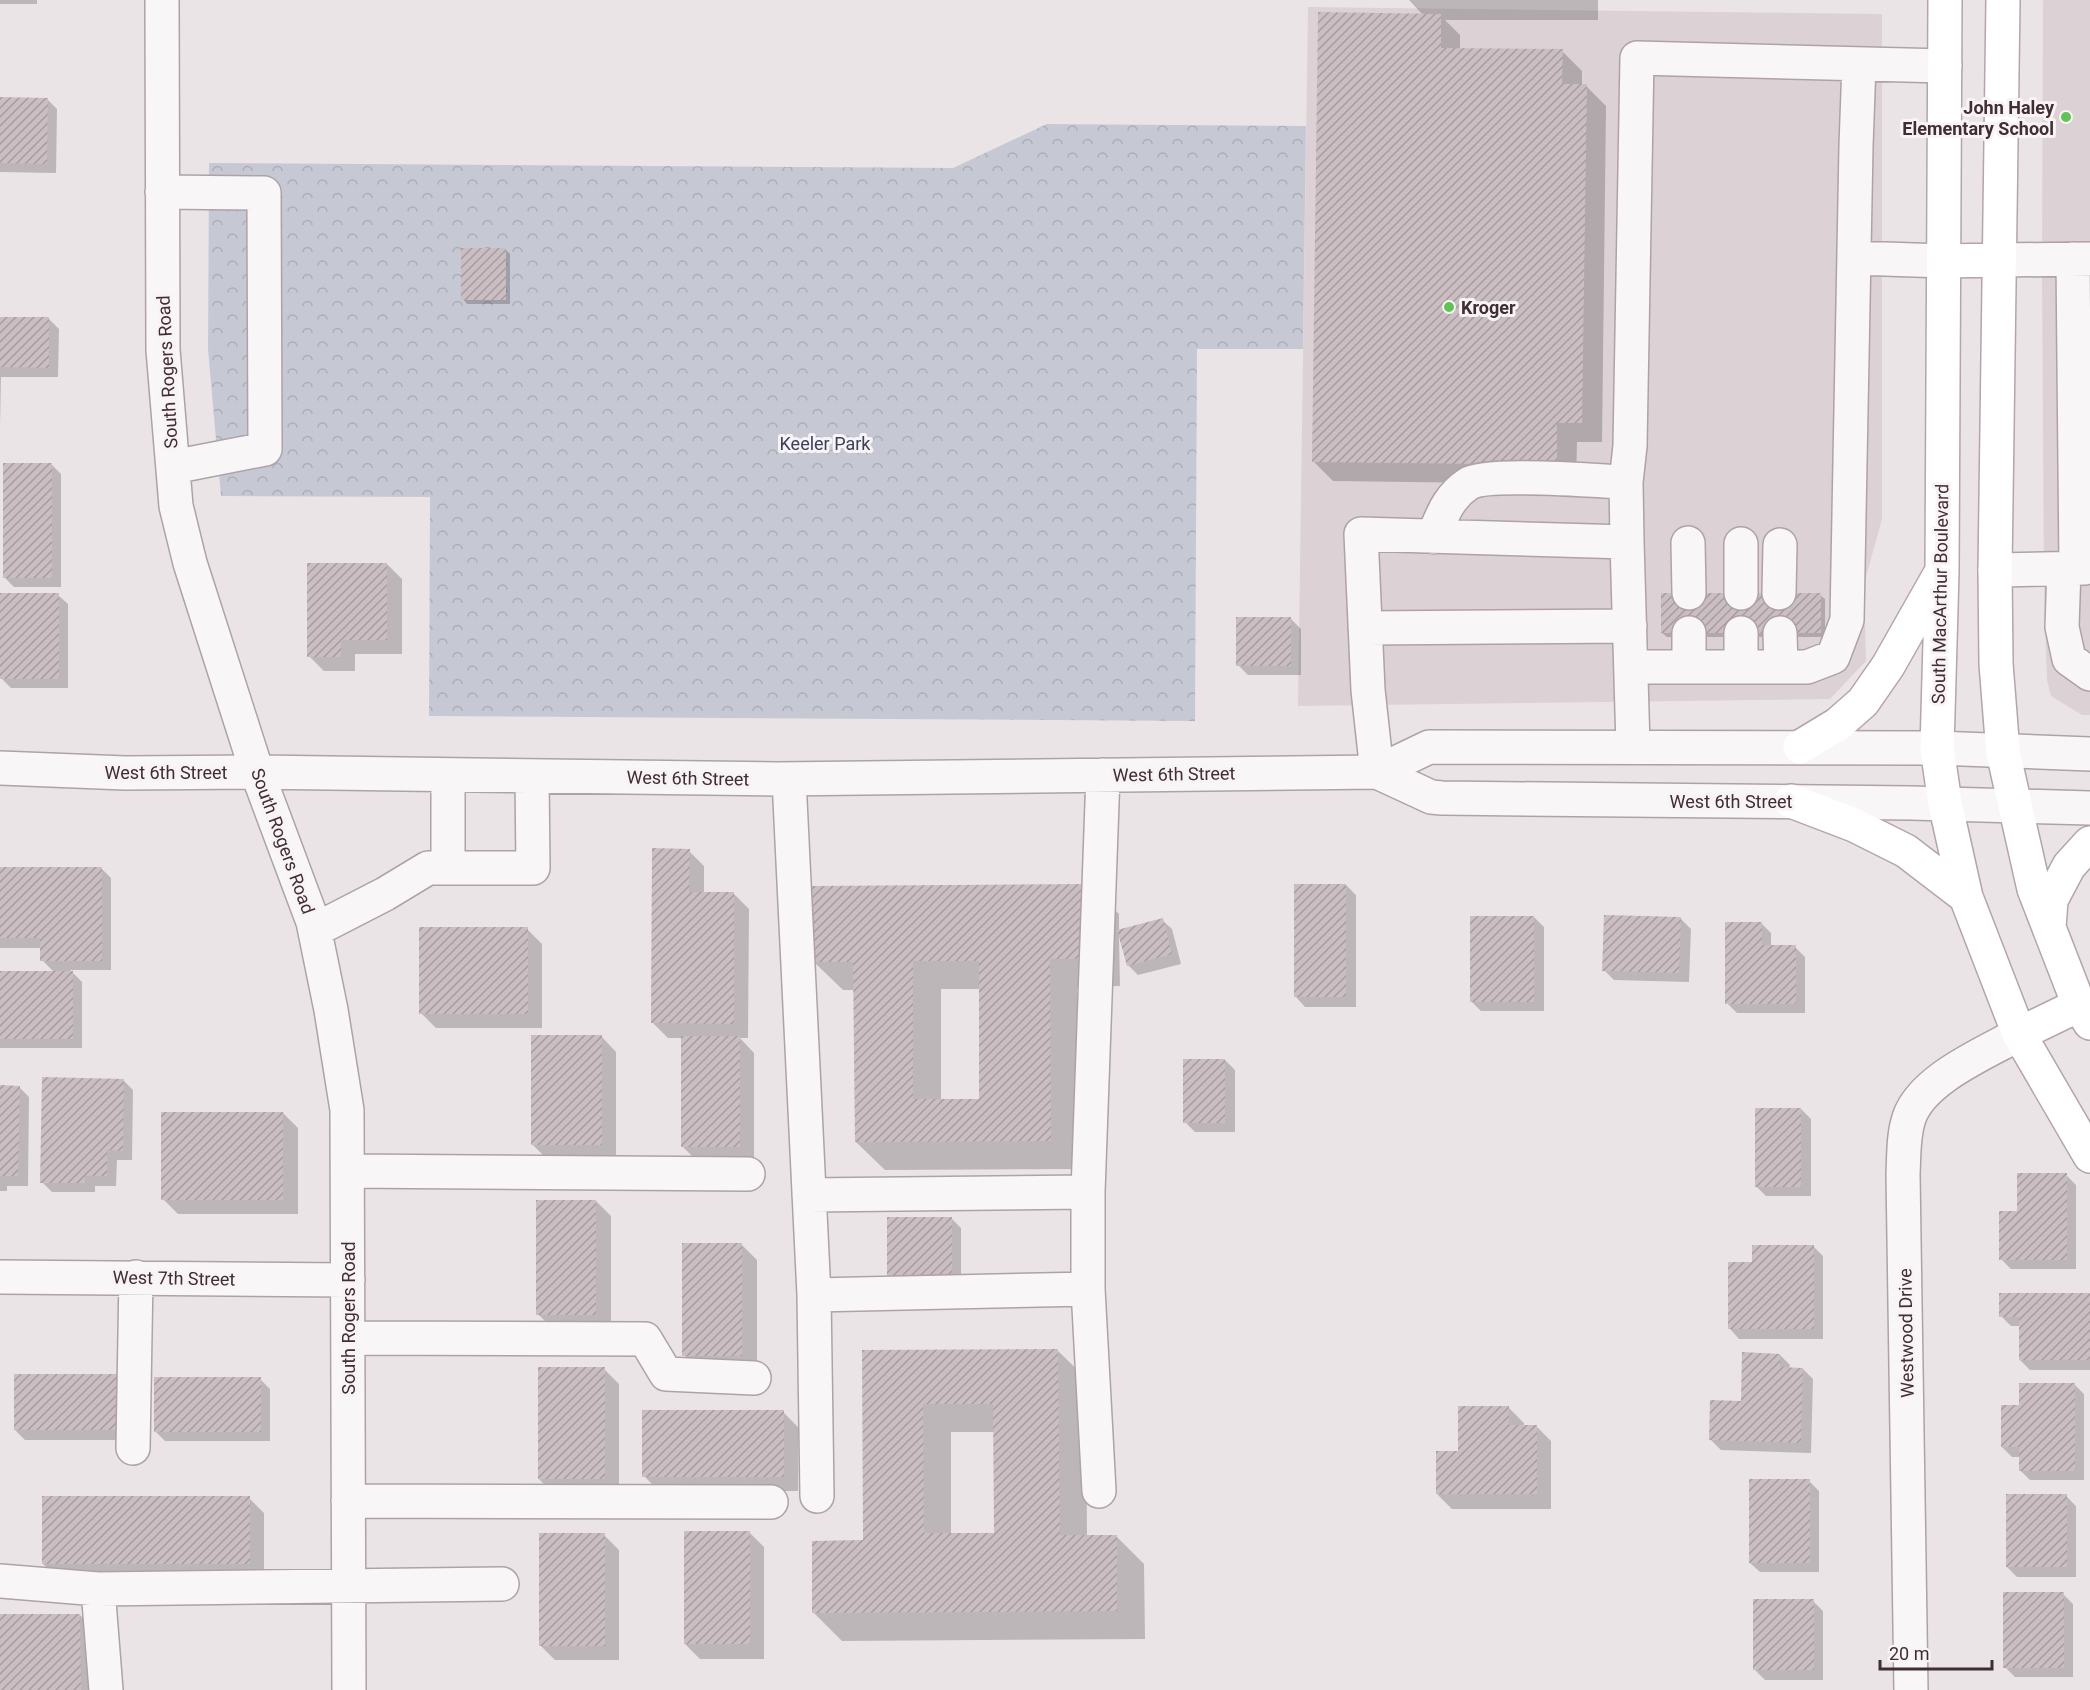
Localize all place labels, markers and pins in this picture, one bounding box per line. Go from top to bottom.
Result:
place label: John Haley Elementary School [1902,97,2055,139]
marker: John Haley Elementary School [2059,110,2073,124]
place label: Kroger [1461,297,1516,318]
marker: Kroger [1442,300,1456,314]

